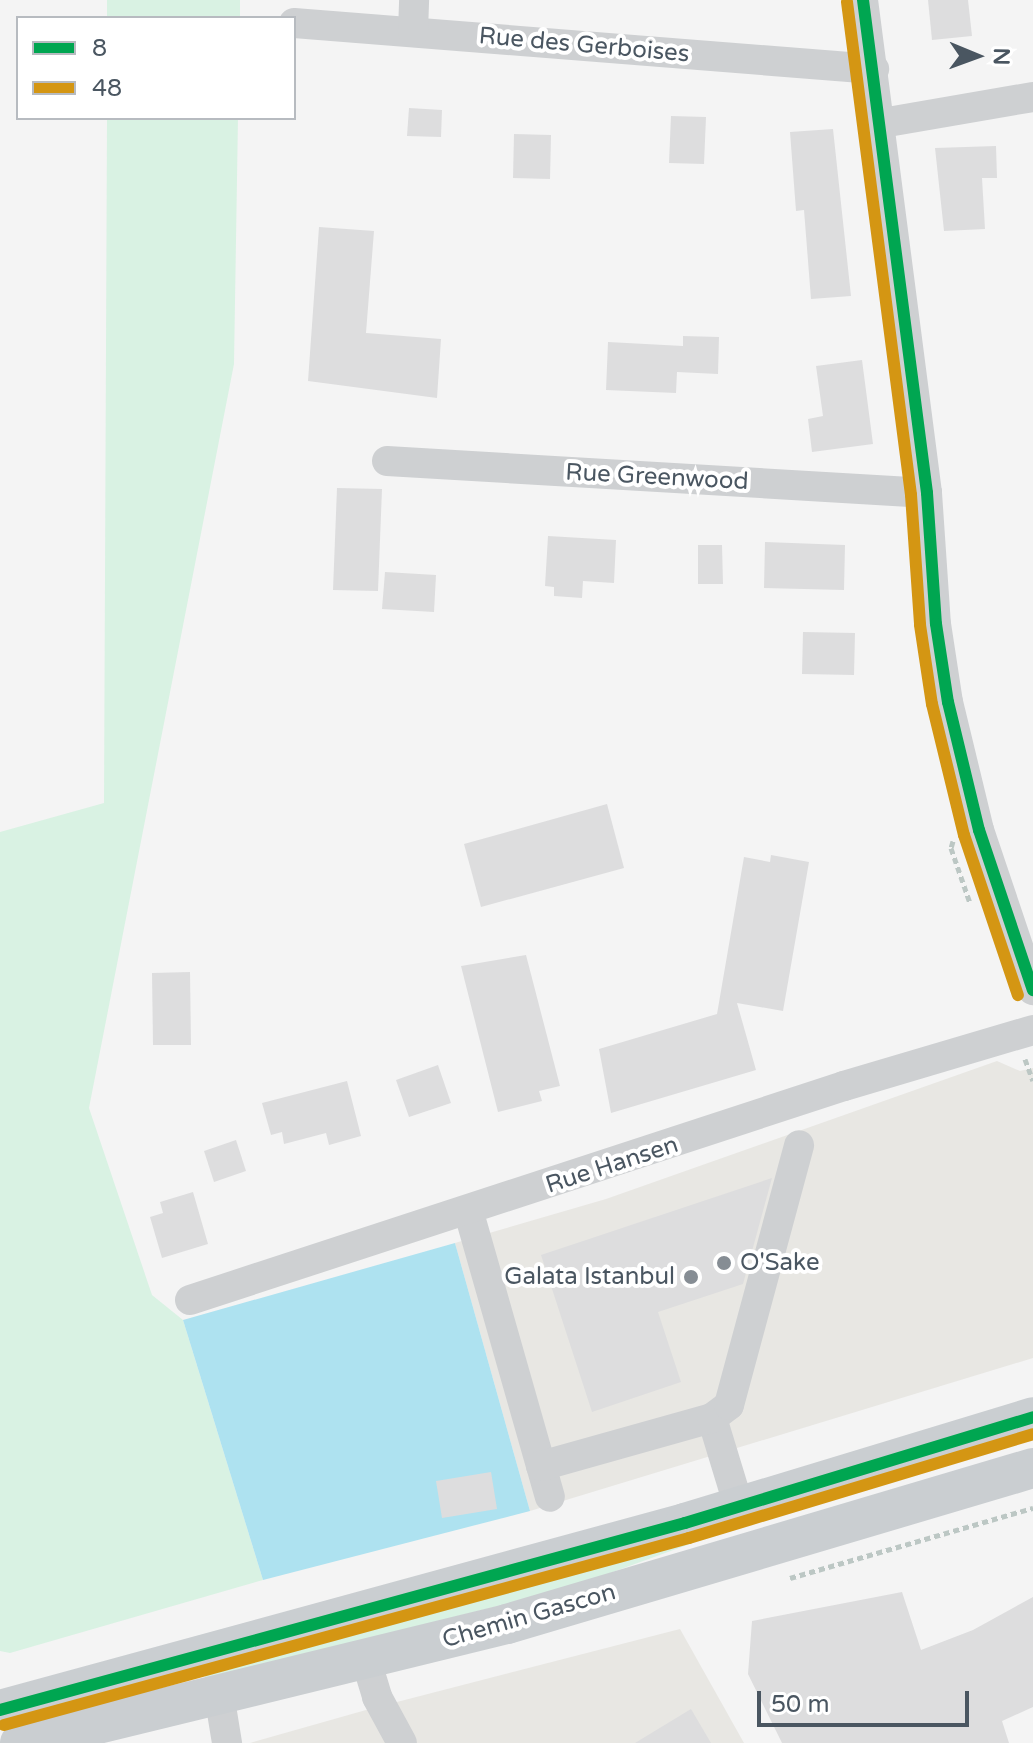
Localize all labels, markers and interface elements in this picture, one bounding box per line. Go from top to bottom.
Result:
legend [16,16,296,120]
north arrow [937,16,1017,96]
street label: Rue des Gerboises [477,21,691,69]
text: 8 [92,34,107,63]
text: N [988,47,1014,65]
text: 48 [92,74,122,103]
street label: Rue Greenwood [565,458,749,496]
street label: Rue Hansen [542,1130,682,1200]
place label: O'Sake [740,1249,820,1277]
marker: O'Sake [715,1254,733,1272]
place label: Galata Istanbul [504,1263,675,1291]
marker: Galata Istanbul [682,1268,700,1286]
street label: Chemin Gascon [439,1578,619,1654]
scale bar [761,1675,973,1725]
text: 50 m [771,1690,829,1719]

